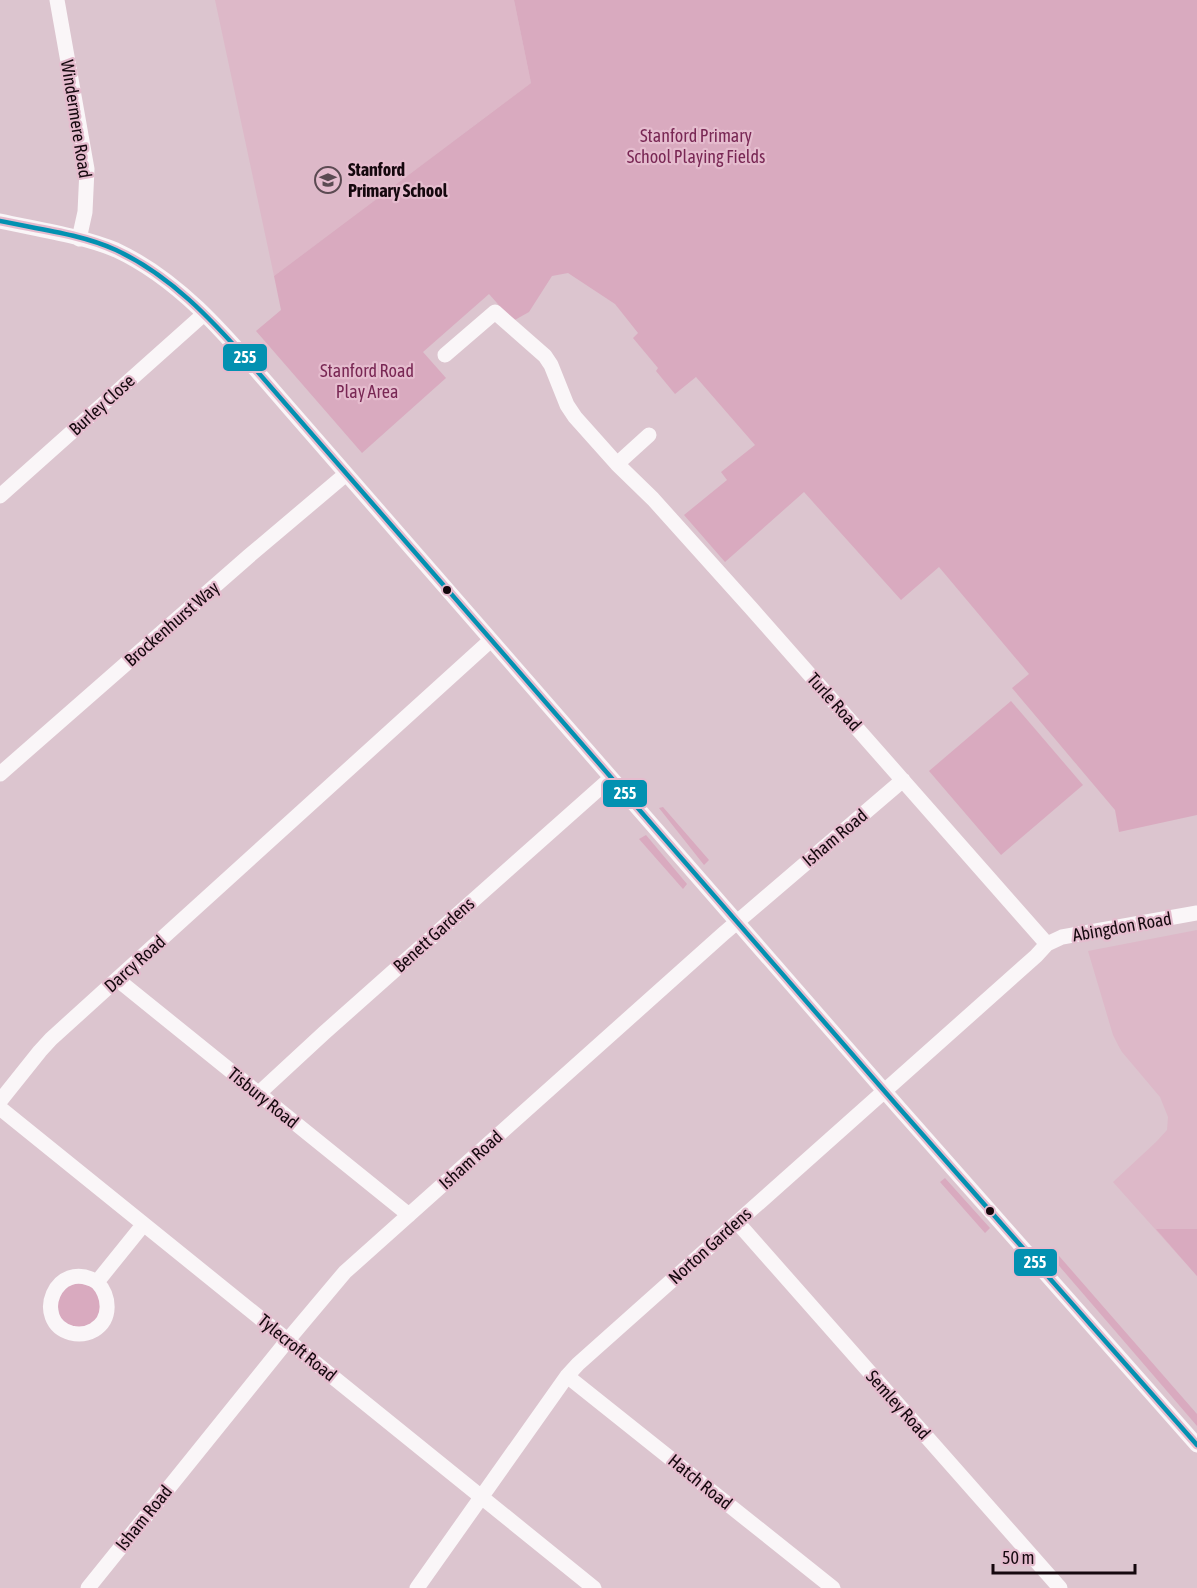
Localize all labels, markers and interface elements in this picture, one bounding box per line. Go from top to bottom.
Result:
street label: Windermere Road [57,58,96,180]
park label: Stanford Primary School Playing Fields [627,125,765,167]
place label: Stanford Primary School [348,159,448,201]
school or university icon: Stanford Primary School [313,165,343,195]
line badge: 255 [222,343,268,372]
text: 255 [234,348,257,366]
park label: Stanford Road Play Area [320,360,414,402]
street label: Burley Close [65,370,139,439]
street label: Brockenhurst Way [120,577,223,670]
unlabelled marker [441,584,453,596]
street label: Turle Road [803,668,866,735]
line badge: 255 [602,779,648,808]
text: 255 [614,784,637,802]
street label: Isham Road [798,805,871,871]
street label: Benett Gardens [389,893,478,976]
street label: Abingdon Road [1071,907,1173,946]
street label: Darcy Road [100,931,169,996]
street label: Tisbury Road [224,1063,303,1132]
street label: Isham Road [435,1126,507,1193]
street label: Norton Gardens [664,1203,755,1288]
unlabelled marker [984,1205,996,1217]
line badge: 255 [1013,1248,1058,1277]
text: 255 [1024,1253,1047,1271]
street label: Tylecroft Road [254,1310,341,1386]
street label: Semley Road [862,1366,935,1443]
street label: Hatch Road [664,1450,736,1514]
street label: Isham Road [111,1481,176,1555]
scale bar [993,1537,1136,1575]
text: 50 m [1002,1547,1034,1568]

